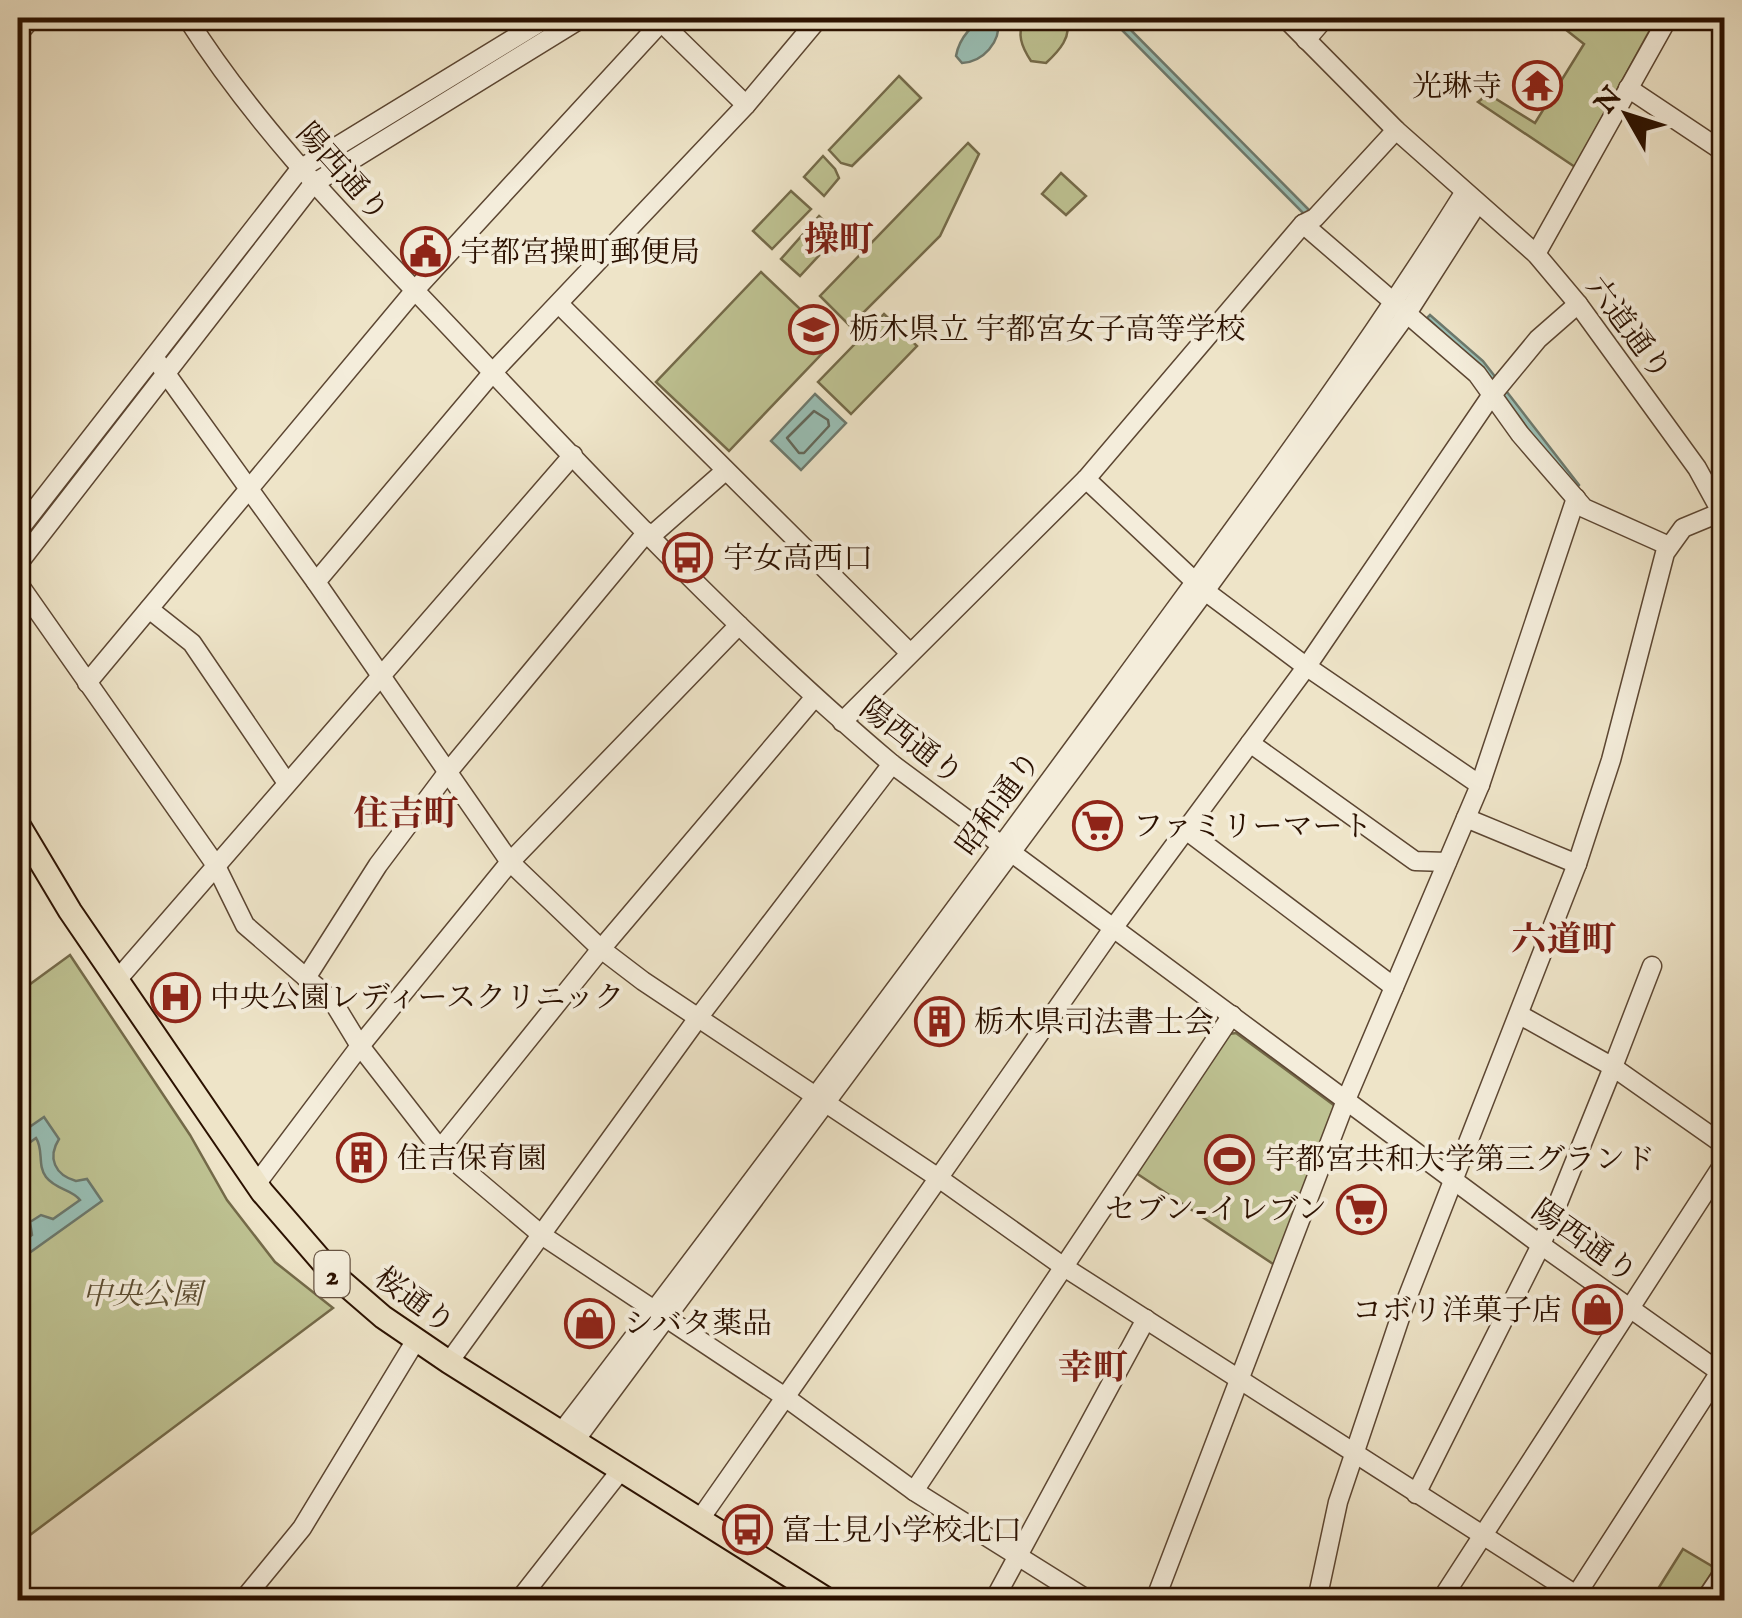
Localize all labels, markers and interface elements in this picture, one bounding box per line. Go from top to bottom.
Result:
temple icon: 光琳寺 [1511,60,1563,112]
north arrow [1577,65,1677,165]
place label: 光琳寺 [1412,69,1502,107]
text: N [1588,80,1631,122]
street label: 陽西通り [287,116,396,231]
district label: 操町 [804,219,874,264]
public building icon: 宇都宮操町郵便局 [399,226,451,278]
place label: 宇都宮操町郵便局 [460,235,700,273]
street label: 六道通り [1576,270,1679,389]
school or university icon: 栃木県立 宇都宮女子高等学校 [788,303,840,355]
place label: 栃木県立 宇都宮女子高等学校 [849,312,1246,350]
bus stop icon: 宇女高西口 [662,532,714,584]
place label: 宇女高西口 [723,541,873,579]
street label: 陽西通り [852,691,970,794]
street label: 昭和通り [949,744,1050,864]
district label: 住吉町 [353,793,459,838]
supermarket icon: ファミリーマート [1072,800,1124,852]
place label: ファミリーマート [1133,809,1372,847]
district label: 六道町 [1511,919,1617,964]
hospital icon: 中央公園レディースクリニック [149,971,201,1023]
place label: 中央公園レディースクリニック [210,980,624,1018]
building icon: 栃木県司法書士会 [913,996,965,1048]
place label: 栃木県司法書士会 [974,1005,1214,1043]
building icon: 住吉保育園 [336,1132,388,1184]
sports icon: 宇都宮共和大学第三グランド [1204,1133,1256,1185]
place label: 住吉保育園 [397,1141,547,1179]
place label: 宇都宮共和大学第三グランド [1265,1142,1655,1180]
supermarket icon: セブン-イレブン [1336,1183,1388,1235]
place label: セブン-イレブン [1105,1192,1327,1230]
street label: 陽西通り [1524,1193,1644,1293]
road number: 2 [314,1251,350,1297]
street label: 桜通り [366,1260,461,1343]
park label: 中央公園 [82,1277,207,1315]
shop icon: コボリ洋菓子店 [1571,1284,1623,1336]
place label: コボリ洋菓子店 [1352,1293,1562,1331]
shop icon: シバタ薬品 [563,1297,615,1349]
place label: シバタ薬品 [624,1306,772,1344]
district label: 幸町 [1058,1347,1128,1392]
bus stop icon: 富士見小学校北口 [721,1504,773,1556]
place label: 富士見小学校北口 [782,1513,1022,1551]

